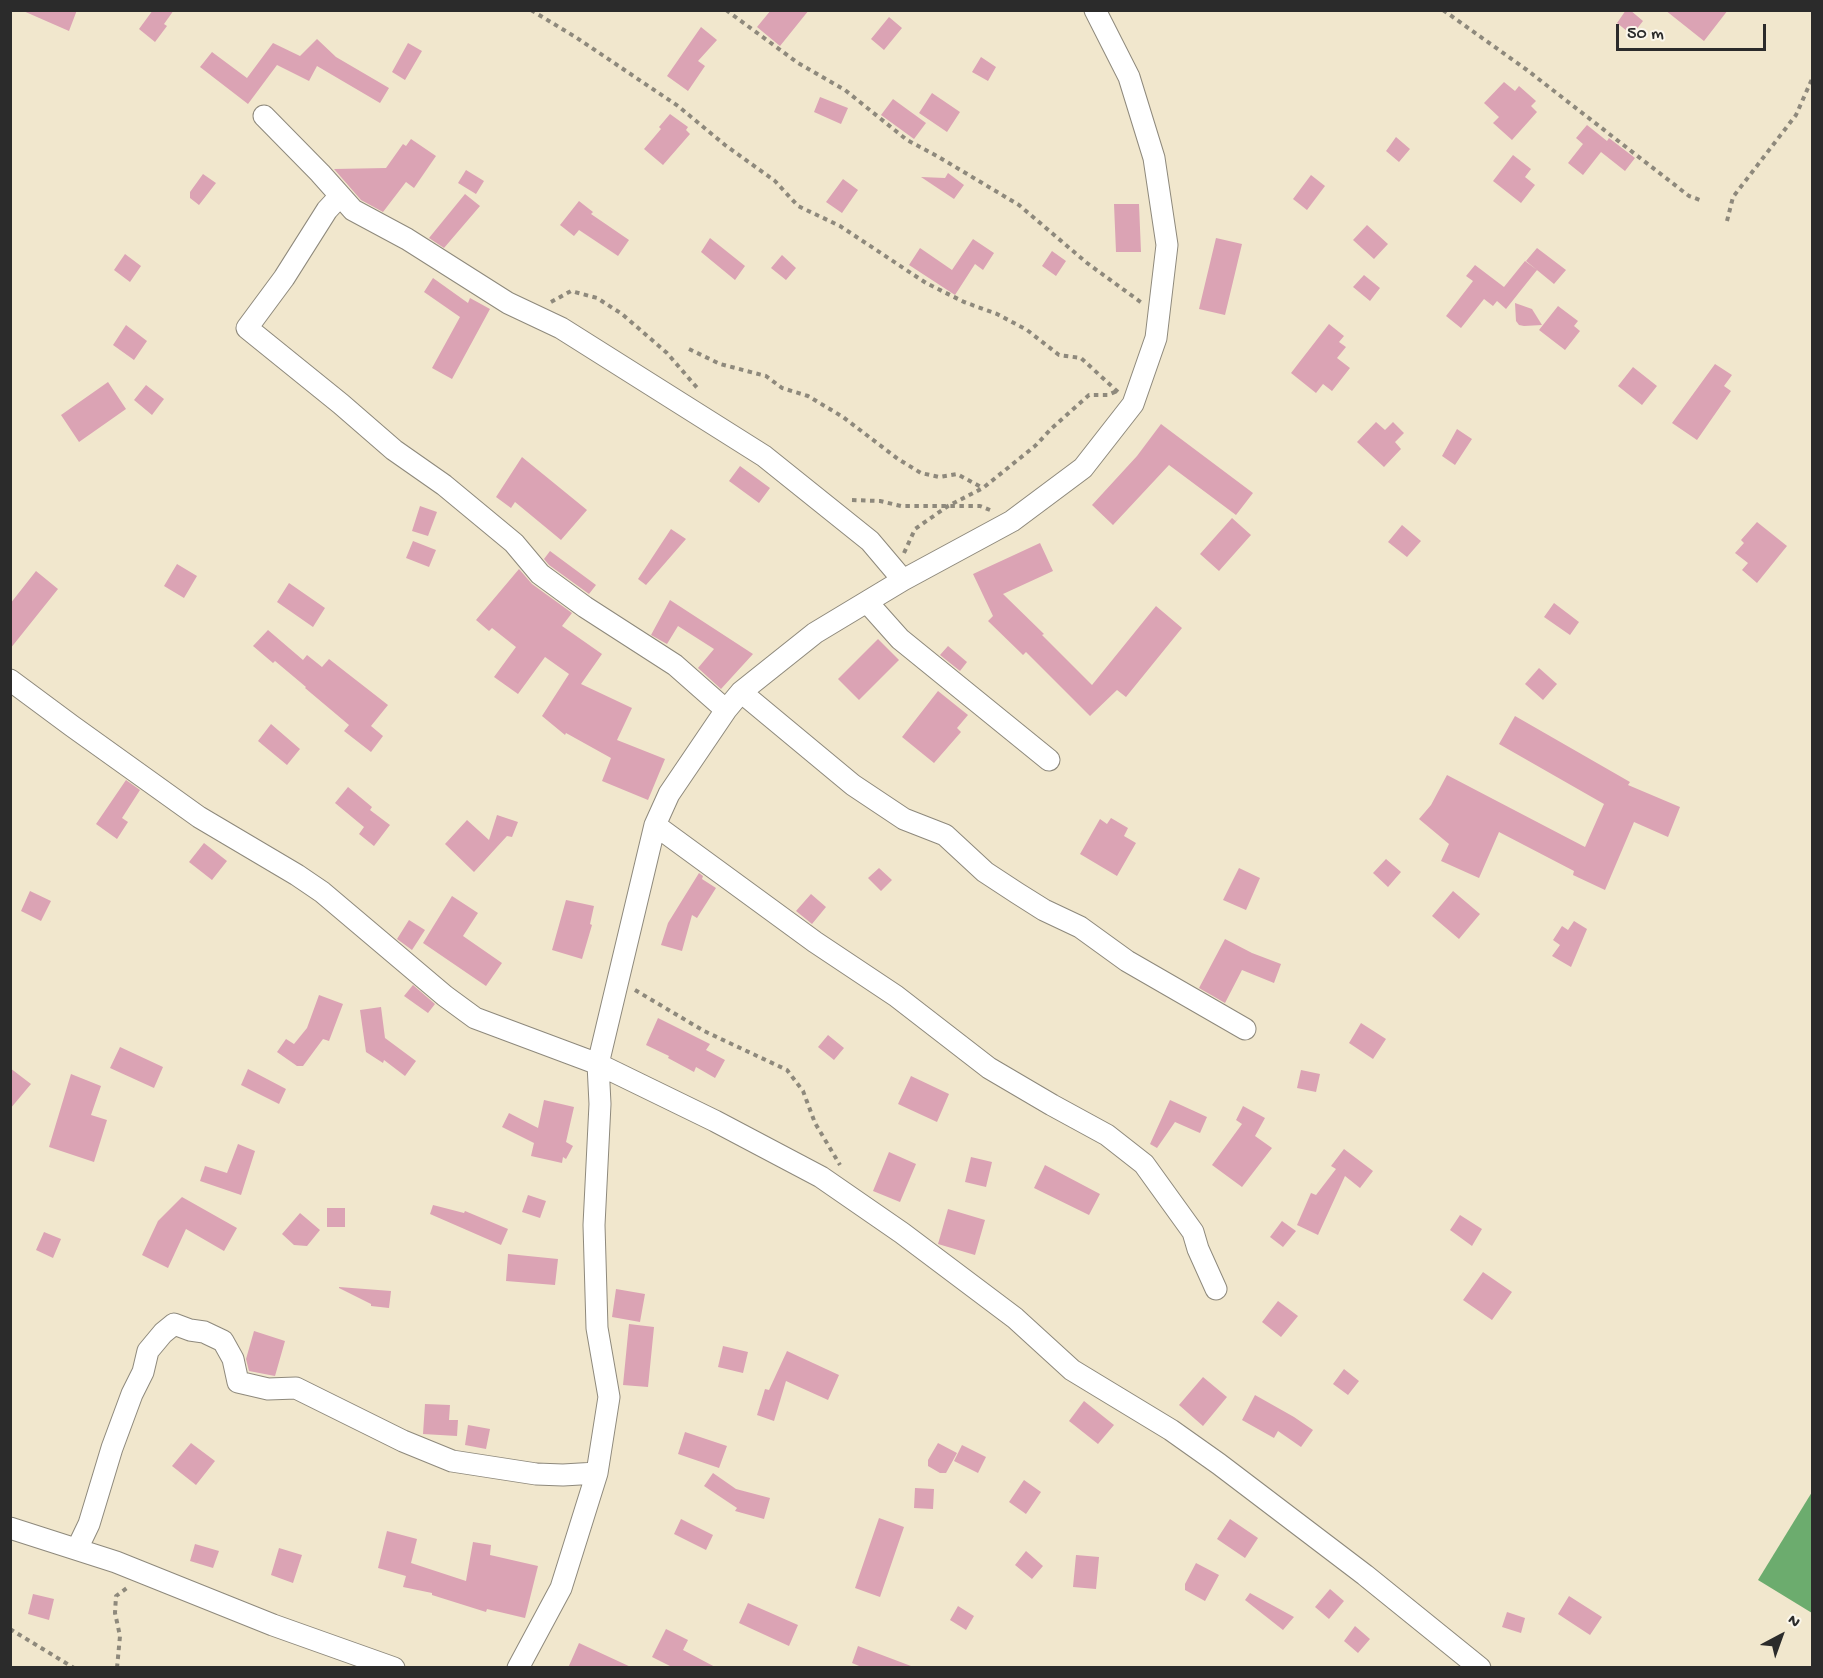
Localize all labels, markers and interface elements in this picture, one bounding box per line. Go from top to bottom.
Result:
scale bar [1619,12,1769,50]
text: 50 m [1627,24,1664,45]
north arrow [1751,1606,1811,1666]
text: N [1783,1611,1803,1633]

